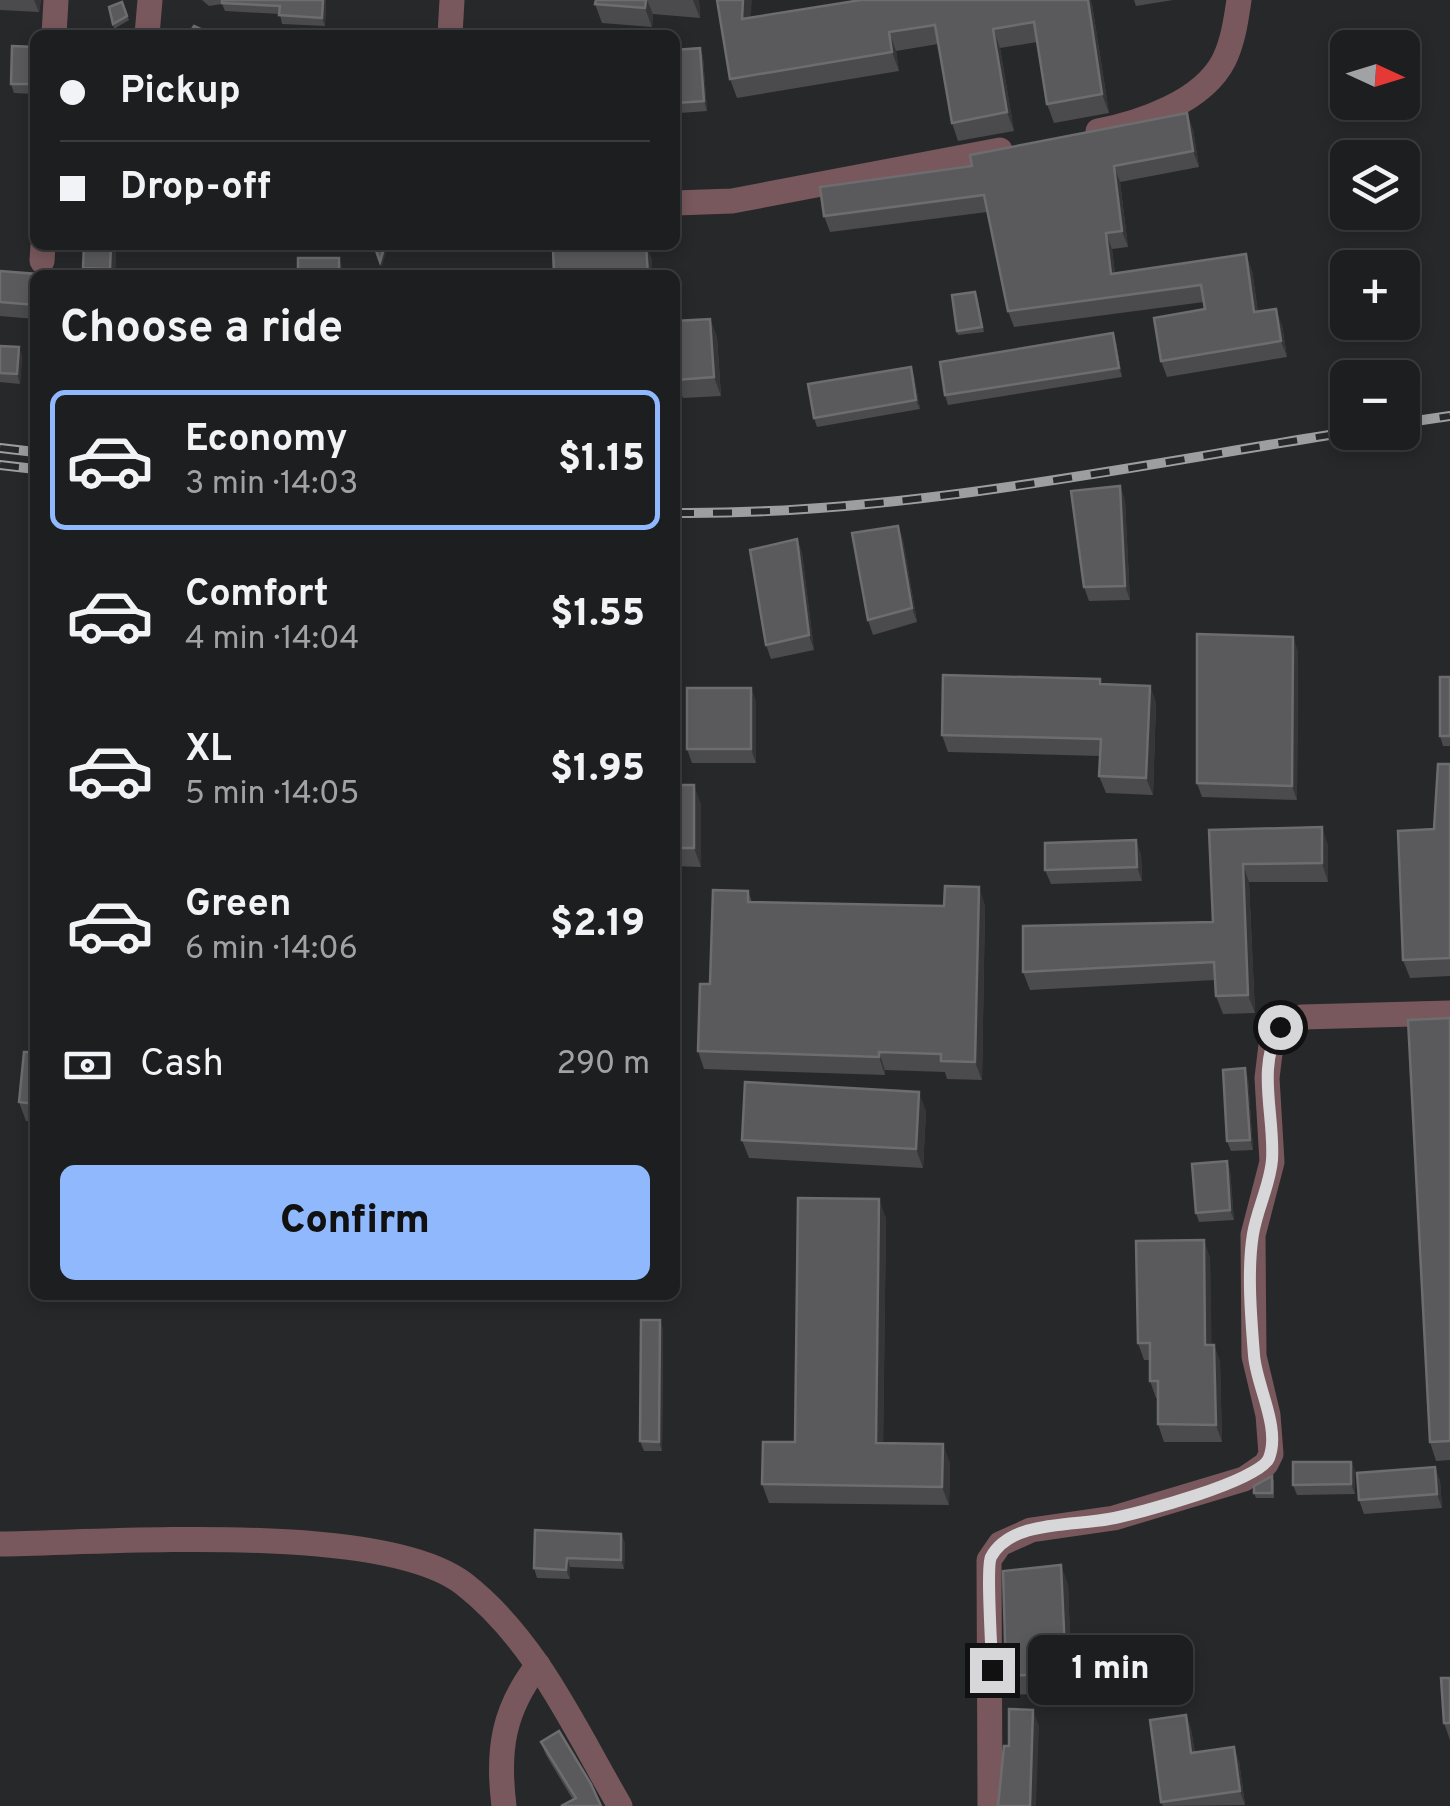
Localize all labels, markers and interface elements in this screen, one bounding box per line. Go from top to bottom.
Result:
north arrow [1330,30,1420,120]
map controls [1330,30,1420,450]
text: Pickup [120,68,241,117]
button: layers [1330,140,1420,230]
text: Drop-off [120,164,271,213]
button: + [1330,250,1420,340]
text: Choose a ride [60,301,343,358]
button: − [1330,360,1420,450]
icon: car [65,415,155,505]
text: Economy [185,416,347,465]
text: $1.15 [558,436,645,485]
text: 3 min · 14:03 [185,465,358,505]
icon: car [65,570,155,660]
text: Comfort [185,571,329,620]
text: $1.55 [550,591,645,640]
text: 4 min · 14:04 [185,620,359,660]
icon: car [65,725,155,815]
text: XL [185,726,232,775]
text: $1.95 [550,746,645,795]
text: 5 min · 14:05 [185,775,359,815]
icon: car [65,880,155,970]
text: Green [185,881,291,930]
text: $2.19 [550,901,645,950]
text: 6 min · 14:06 [185,930,358,970]
route start [1258,1005,1303,1050]
icon: cash [60,1038,115,1093]
text: Cash [140,1041,224,1090]
text: 290 m [556,1045,650,1085]
button: Confirm [60,1165,650,1280]
callout: 1 min [1027,1635,1192,1705]
route end [970,1648,1015,1693]
text: 1 min [1071,1650,1150,1690]

